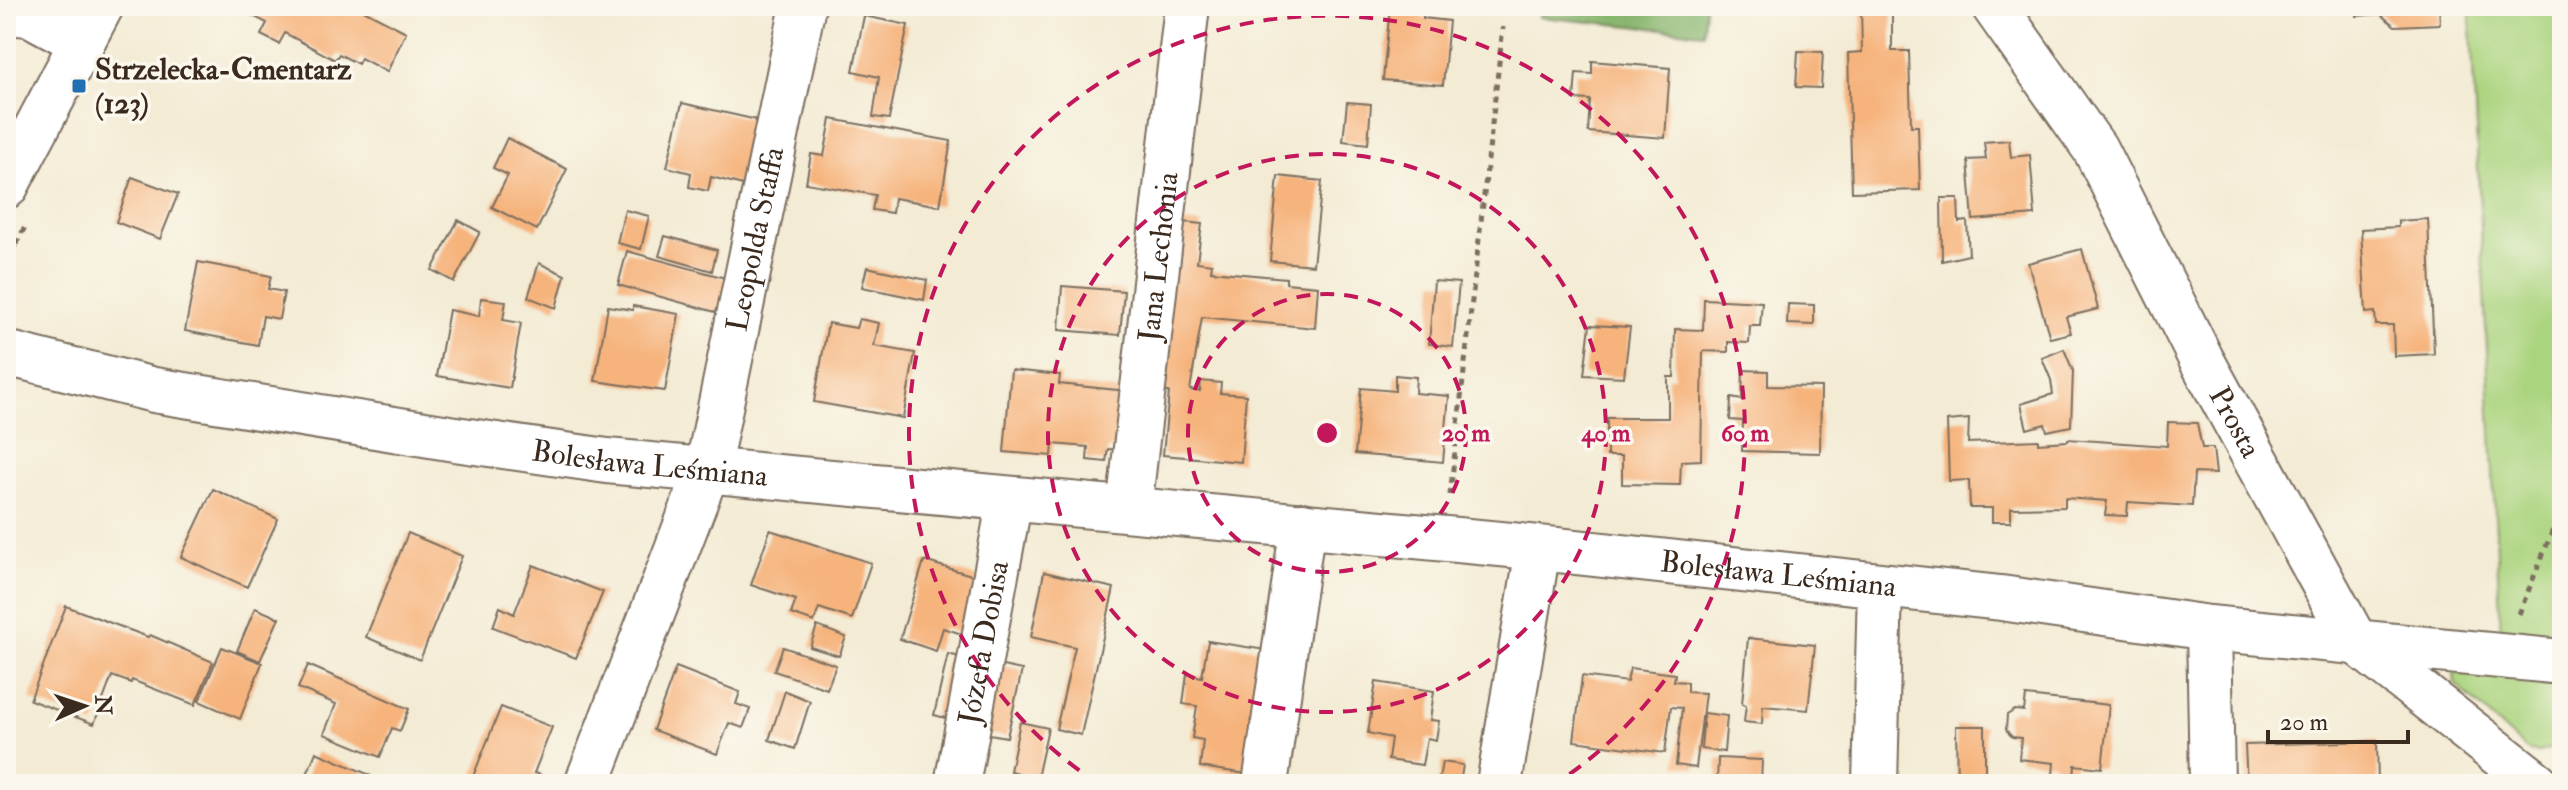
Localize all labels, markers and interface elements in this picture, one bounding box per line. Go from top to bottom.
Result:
place label: Strzelecka-Cmentarz (123) [95,51,352,122]
marker: Strzelecka-Cmentarz (123) [70,77,88,95]
street label: Leopolda Staffa [718,143,792,335]
street label: Jana Lechonia [1130,169,1186,344]
street label: Prosta [2201,380,2270,464]
text: 20 m [1442,418,1490,449]
text: 40 m [1581,418,1631,449]
text: 60 m [1721,418,1769,449]
centre of rings [1313,419,1341,447]
street label: Bolesława Leśmiana [529,432,770,494]
street label: Bolesława Leśmiana [1659,543,1899,605]
street label: Józefa Dobisa [950,557,1017,728]
north arrow [44,666,124,746]
text: N [88,693,117,716]
scale bar [2268,694,2408,744]
text: 20 m [2280,707,2329,738]

